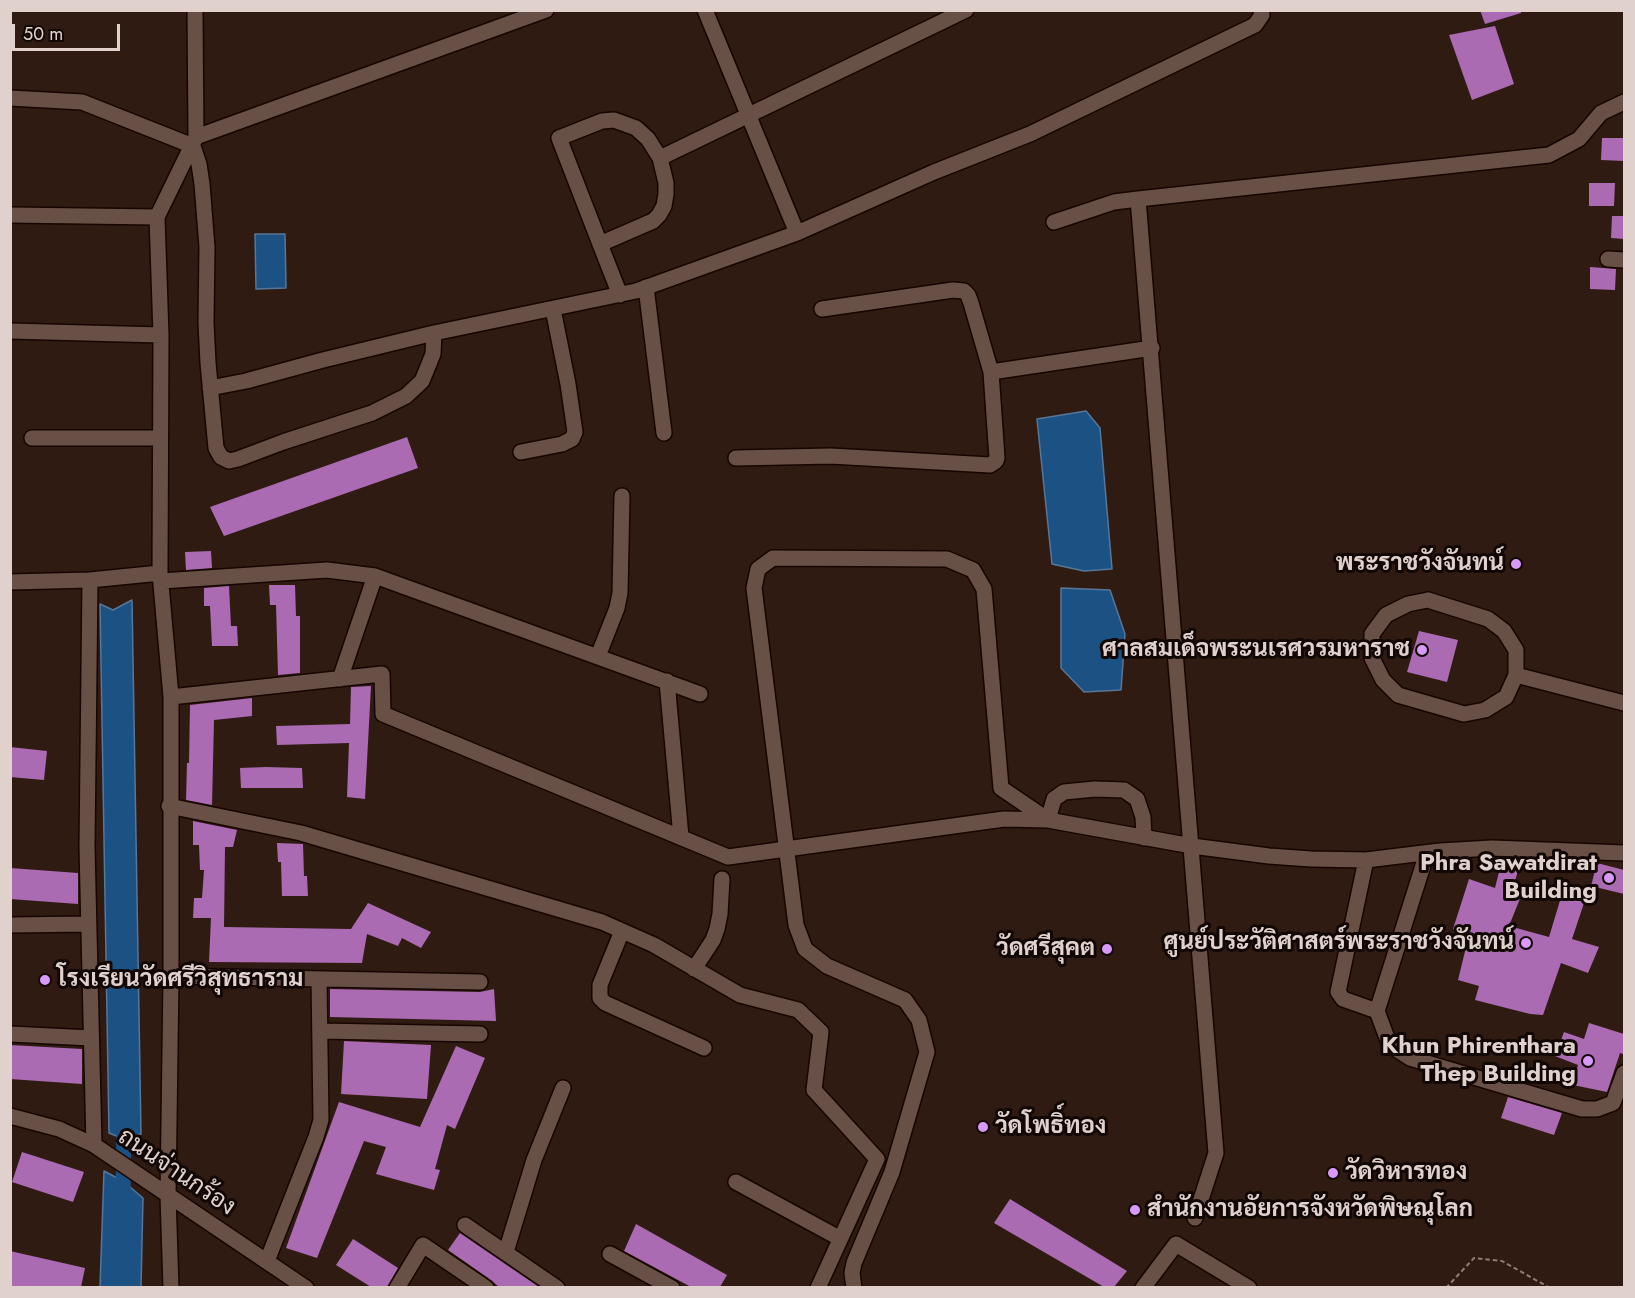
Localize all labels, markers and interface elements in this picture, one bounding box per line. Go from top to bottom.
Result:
scale bar [15,12,123,50]
text: 50 m [23,21,63,47]
place label: พระราชวังจันทน์ [1336,550,1504,578]
marker: พระราชวังจันทน์ [1509,557,1523,571]
place label: ศาลสมเด็จพระนเรศวรมหาราช [1102,636,1410,664]
marker: ศาลสมเด็จพระนเรศวรมหาราช [1415,643,1429,657]
place label: Phra Sawatdirat Building [1420,850,1597,906]
marker: Phra Sawatdirat Building [1602,871,1616,885]
place label: ศูนย์ประวัติศาสตร์พระราชวังจันทน์ [1163,929,1514,957]
place label: วัดศรีสุคต [996,935,1095,963]
marker: ศูนย์ประวัติศาสตร์พระราชวังจันทน์ [1519,936,1533,950]
marker: วัดศรีสุคต [1100,942,1114,956]
place label: โรงเรียนวัดศรีวิสุทธาราม [57,966,303,994]
marker: โรงเรียนวัดศรีวิสุทธาราม [38,973,52,987]
place label: Khun Phirenthara Thep Building [1381,1033,1576,1089]
marker: Khun Phirenthara Thep Building [1581,1054,1595,1068]
place label: วัดโพธิ์ทอง [995,1113,1106,1141]
marker: วัดโพธิ์ทอง [976,1120,990,1134]
street label: ถนนจ่านกร้อง [112,1123,240,1223]
place label: วัดวิหารทอง [1345,1159,1467,1187]
marker: วัดวิหารทอง [1326,1166,1340,1180]
place label: สำนักงานอัยการจังหวัดพิษณุโลก [1147,1196,1473,1224]
marker: สำนักงานอัยการจังหวัดพิษณุโลก [1128,1203,1142,1217]

